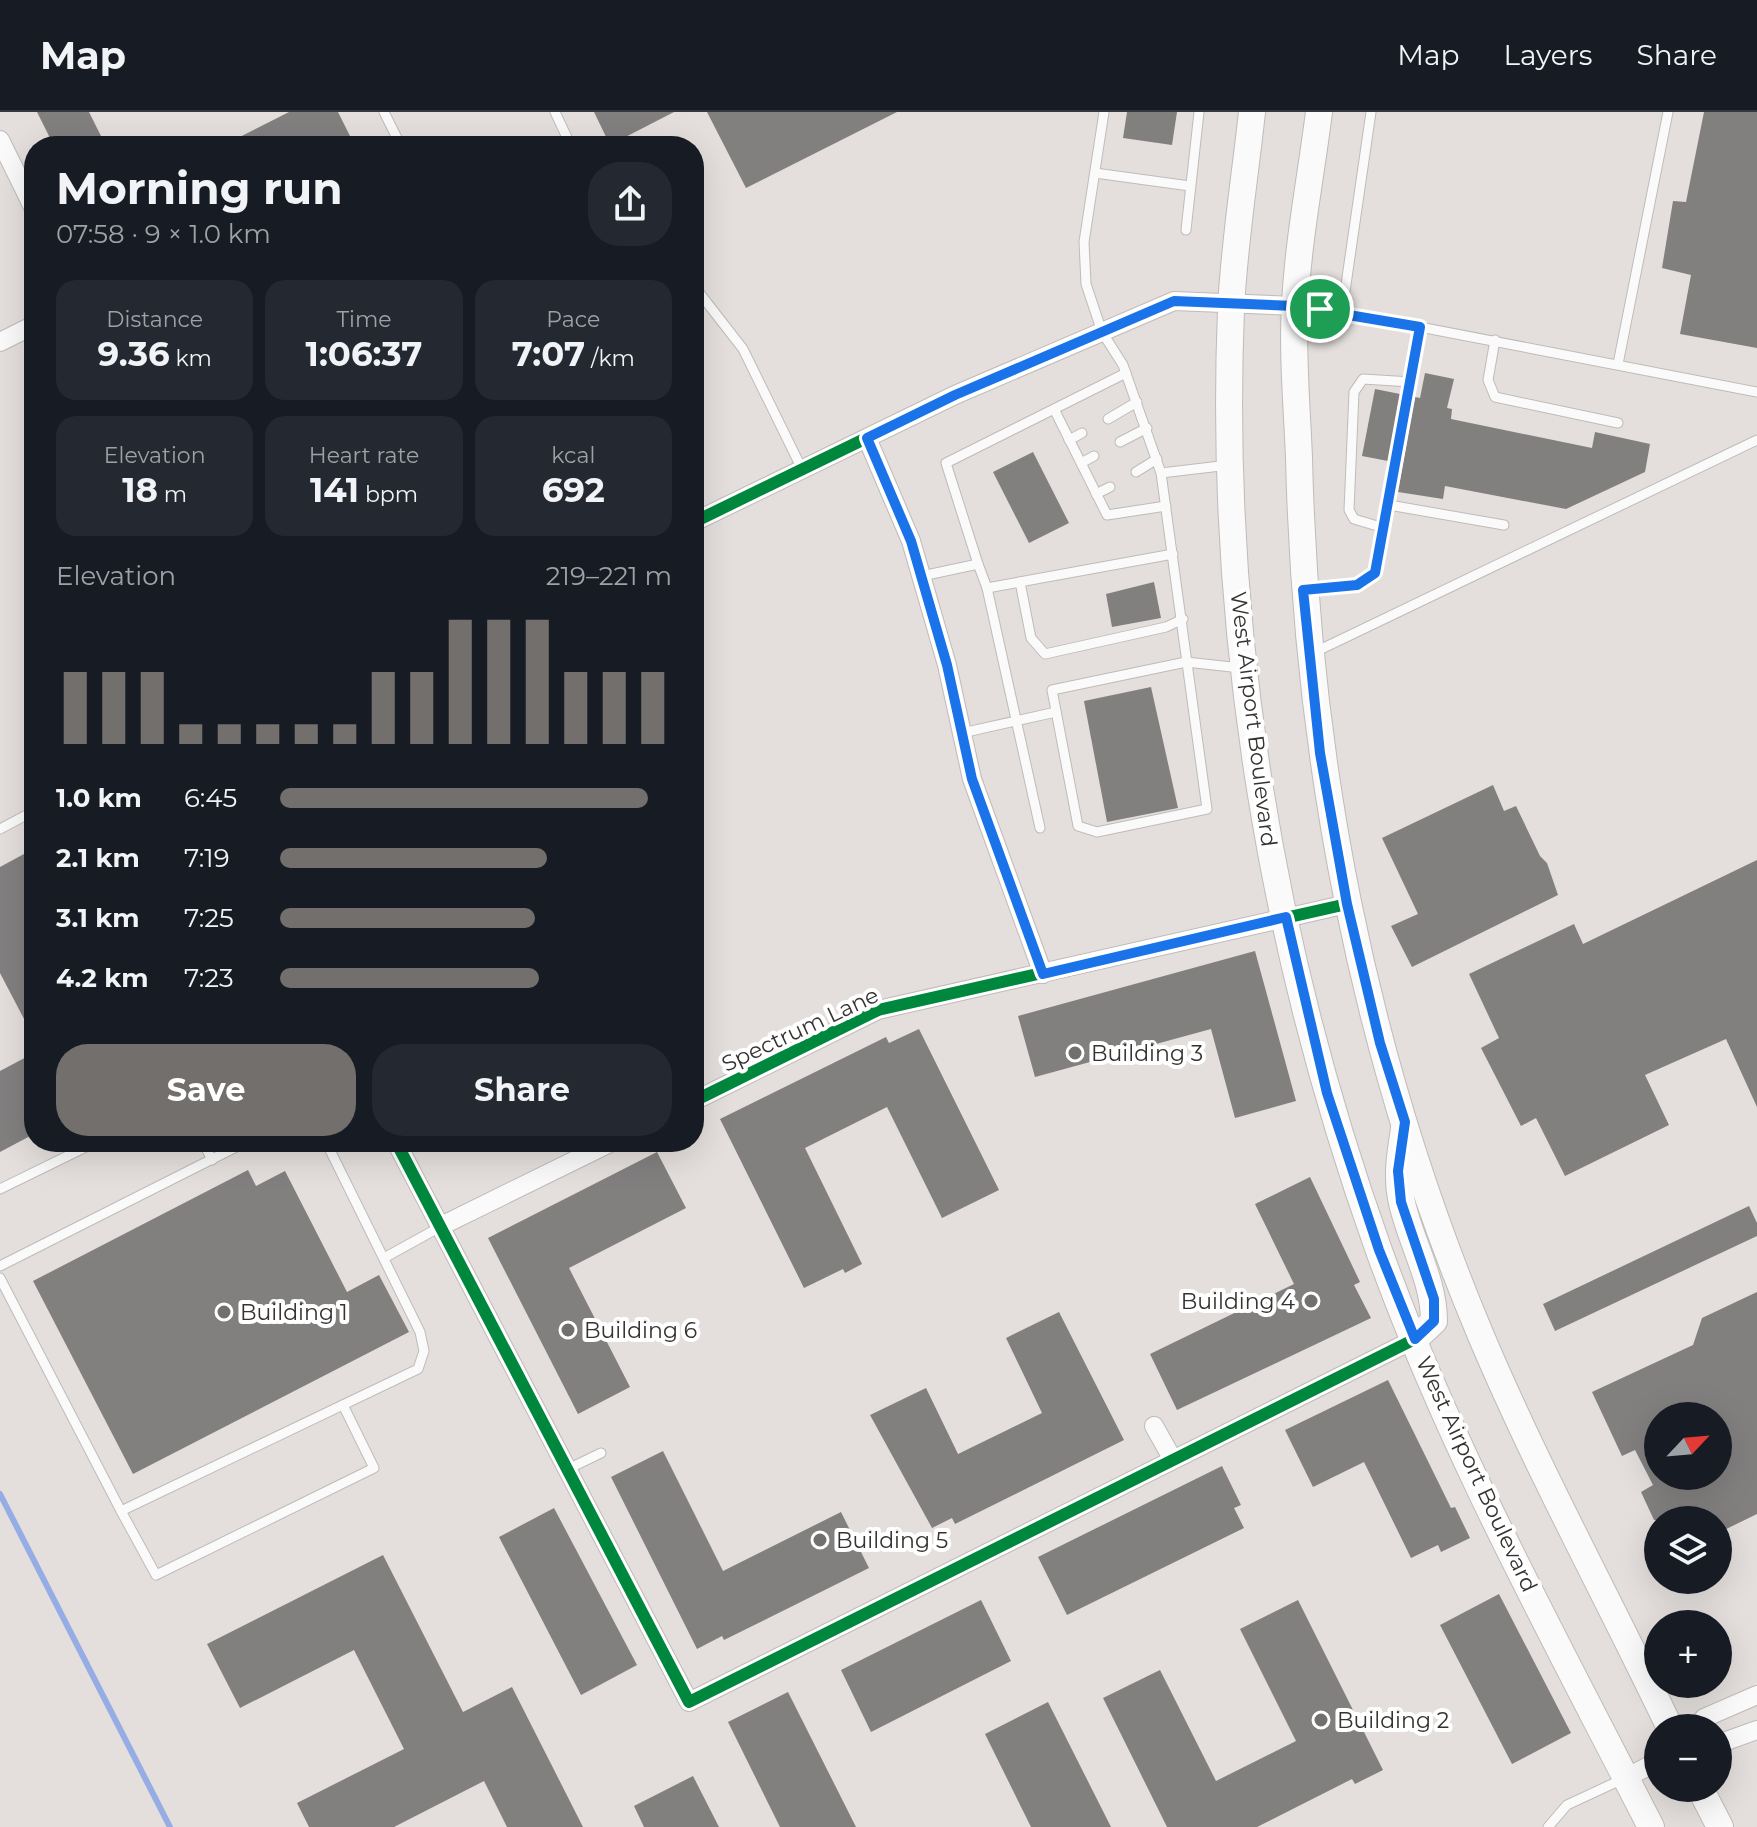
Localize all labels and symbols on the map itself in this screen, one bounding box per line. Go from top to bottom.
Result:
pin [1286,275,1354,343]
street label: West Airport Boulevard [1224,590,1283,848]
street label: Spectrum Lane [717,981,883,1078]
place label: Building 3 [1091,1040,1203,1067]
marker: Building 3 [1066,1044,1084,1062]
place label: Building 4 [1181,1288,1295,1315]
marker: Building 4 [1302,1292,1320,1310]
place label: Building 1 [240,1299,348,1326]
marker: Building 1 [215,1303,233,1321]
place label: Building 6 [584,1317,697,1344]
marker: Building 6 [559,1321,577,1339]
street label: West Airport Boulevard [1410,1352,1543,1596]
north arrow [1644,1402,1732,1490]
place label: Building 5 [836,1527,948,1554]
marker: Building 5 [811,1531,829,1549]
place label: Building 2 [1337,1707,1449,1734]
marker: Building 2 [1312,1711,1330,1729]

